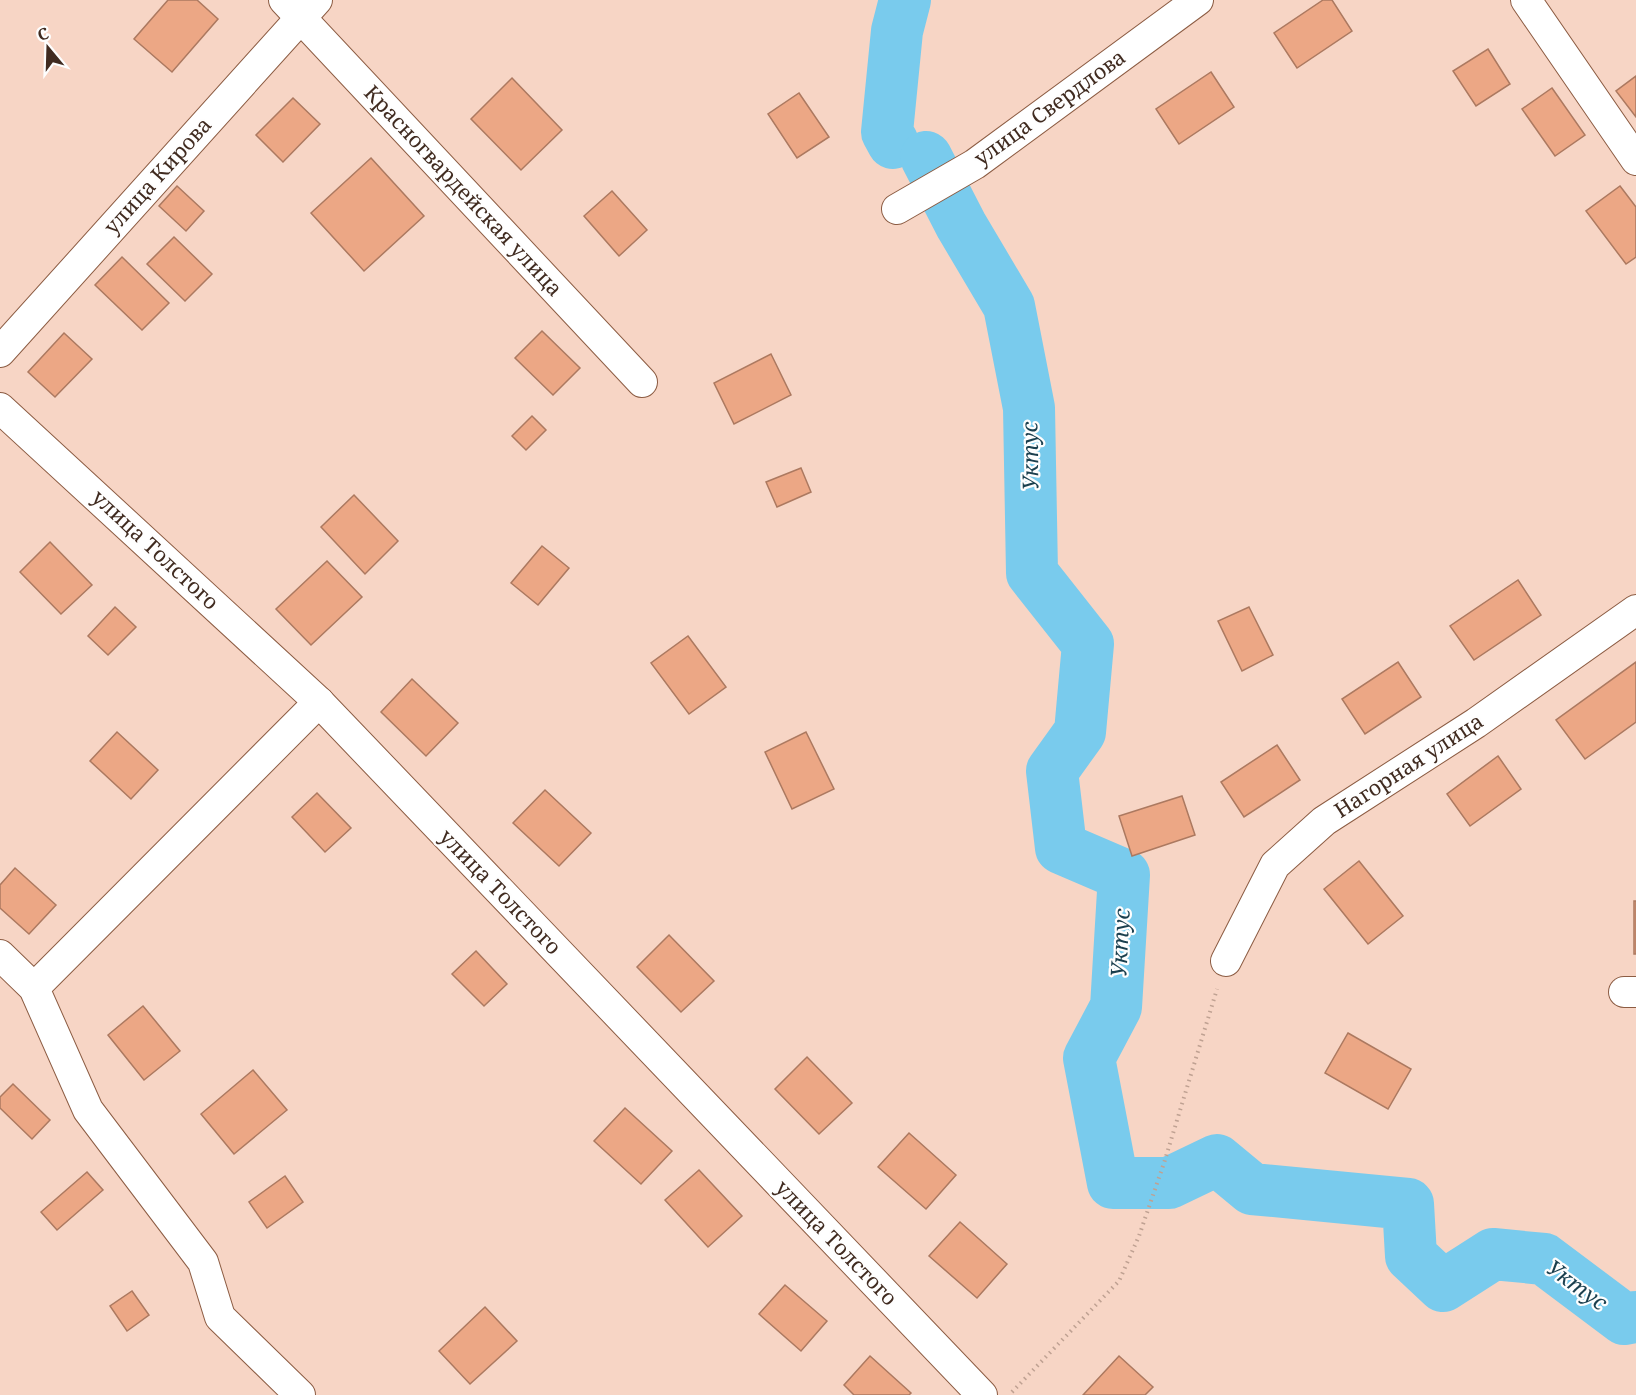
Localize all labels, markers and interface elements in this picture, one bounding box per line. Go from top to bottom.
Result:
north arrow [18,18,78,78]
text: С [35,22,52,46]
street label: улица Свердлова [968,43,1131,172]
street label: Красногвардейская улица [358,79,569,302]
street label: улица Кирова [97,111,217,240]
water label: Уктус [1013,421,1045,491]
street label: улица Толстого [86,483,225,615]
street label: Нагорная улица [1328,706,1488,824]
street label: улица Толстого [434,823,568,960]
water label: Уктус [1102,908,1136,978]
street label: улица Толстого [770,1174,904,1311]
water label: Уктус [1541,1252,1614,1317]

